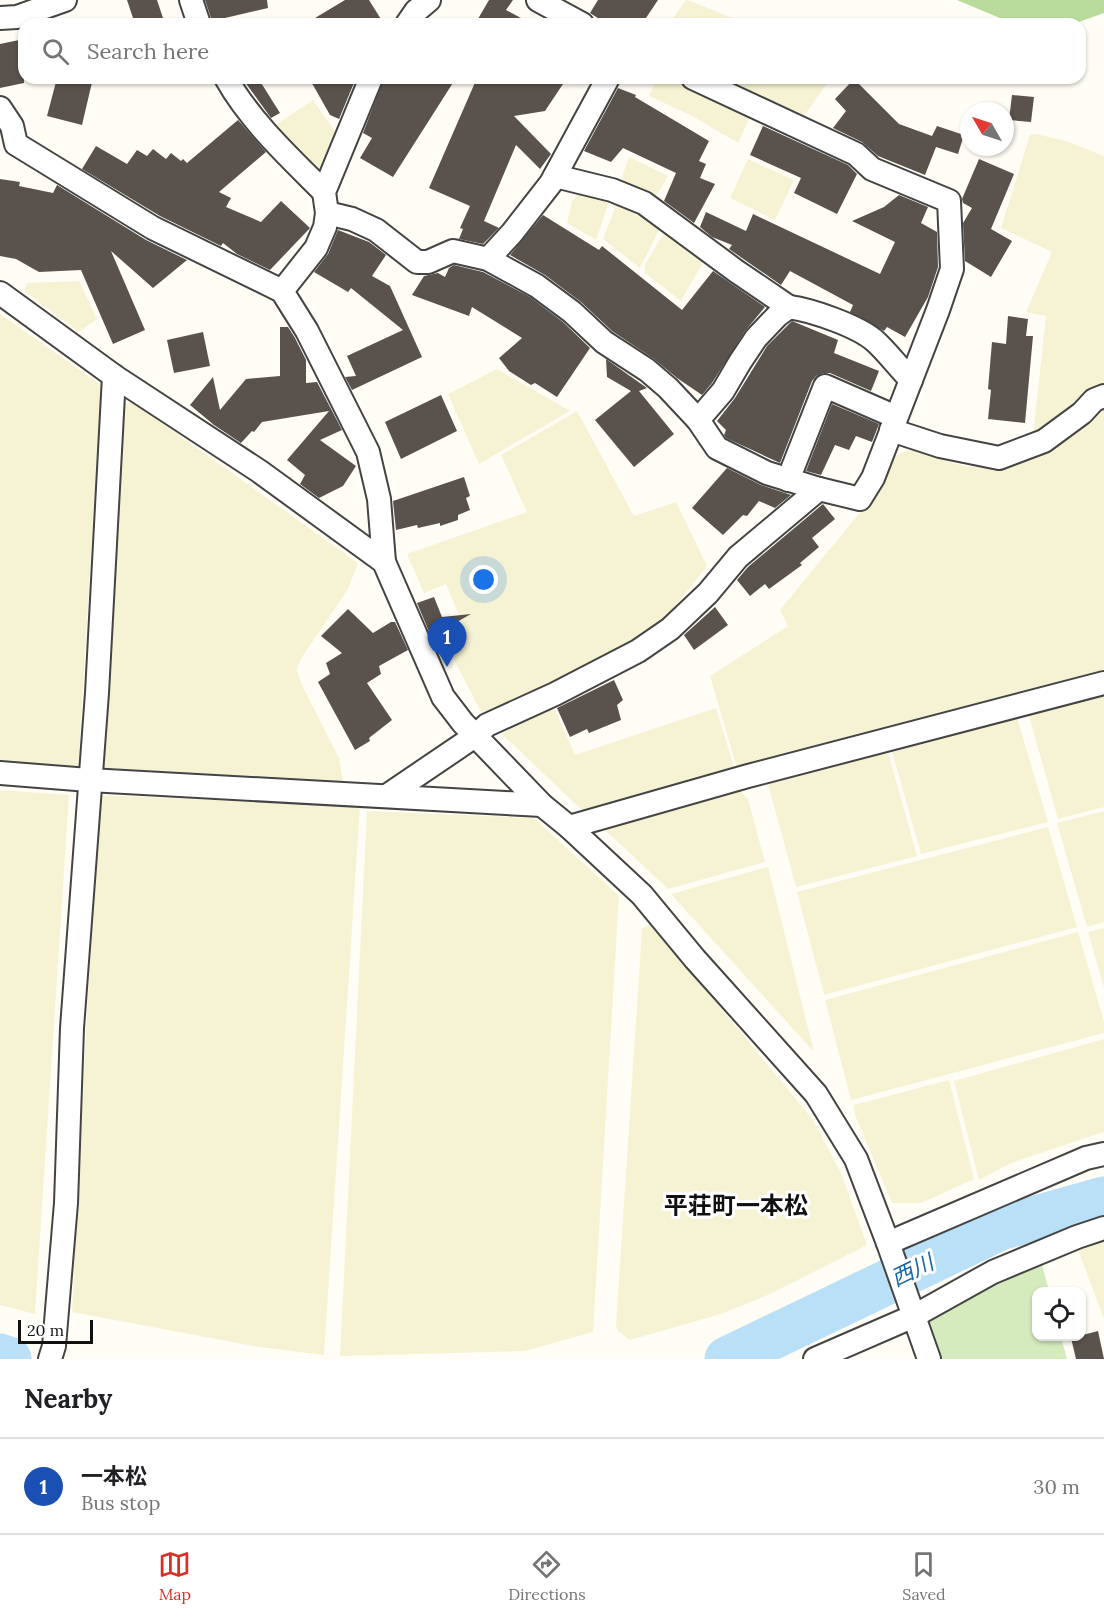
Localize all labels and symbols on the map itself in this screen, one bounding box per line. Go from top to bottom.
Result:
north arrow [960,102,1014,156]
your location [469,565,498,594]
pin: 1 [428,618,466,667]
district label: 平荘町一本松 [664,1190,808,1221]
water label: 西川 [886,1247,940,1292]
scale bar [18,1317,93,1344]

